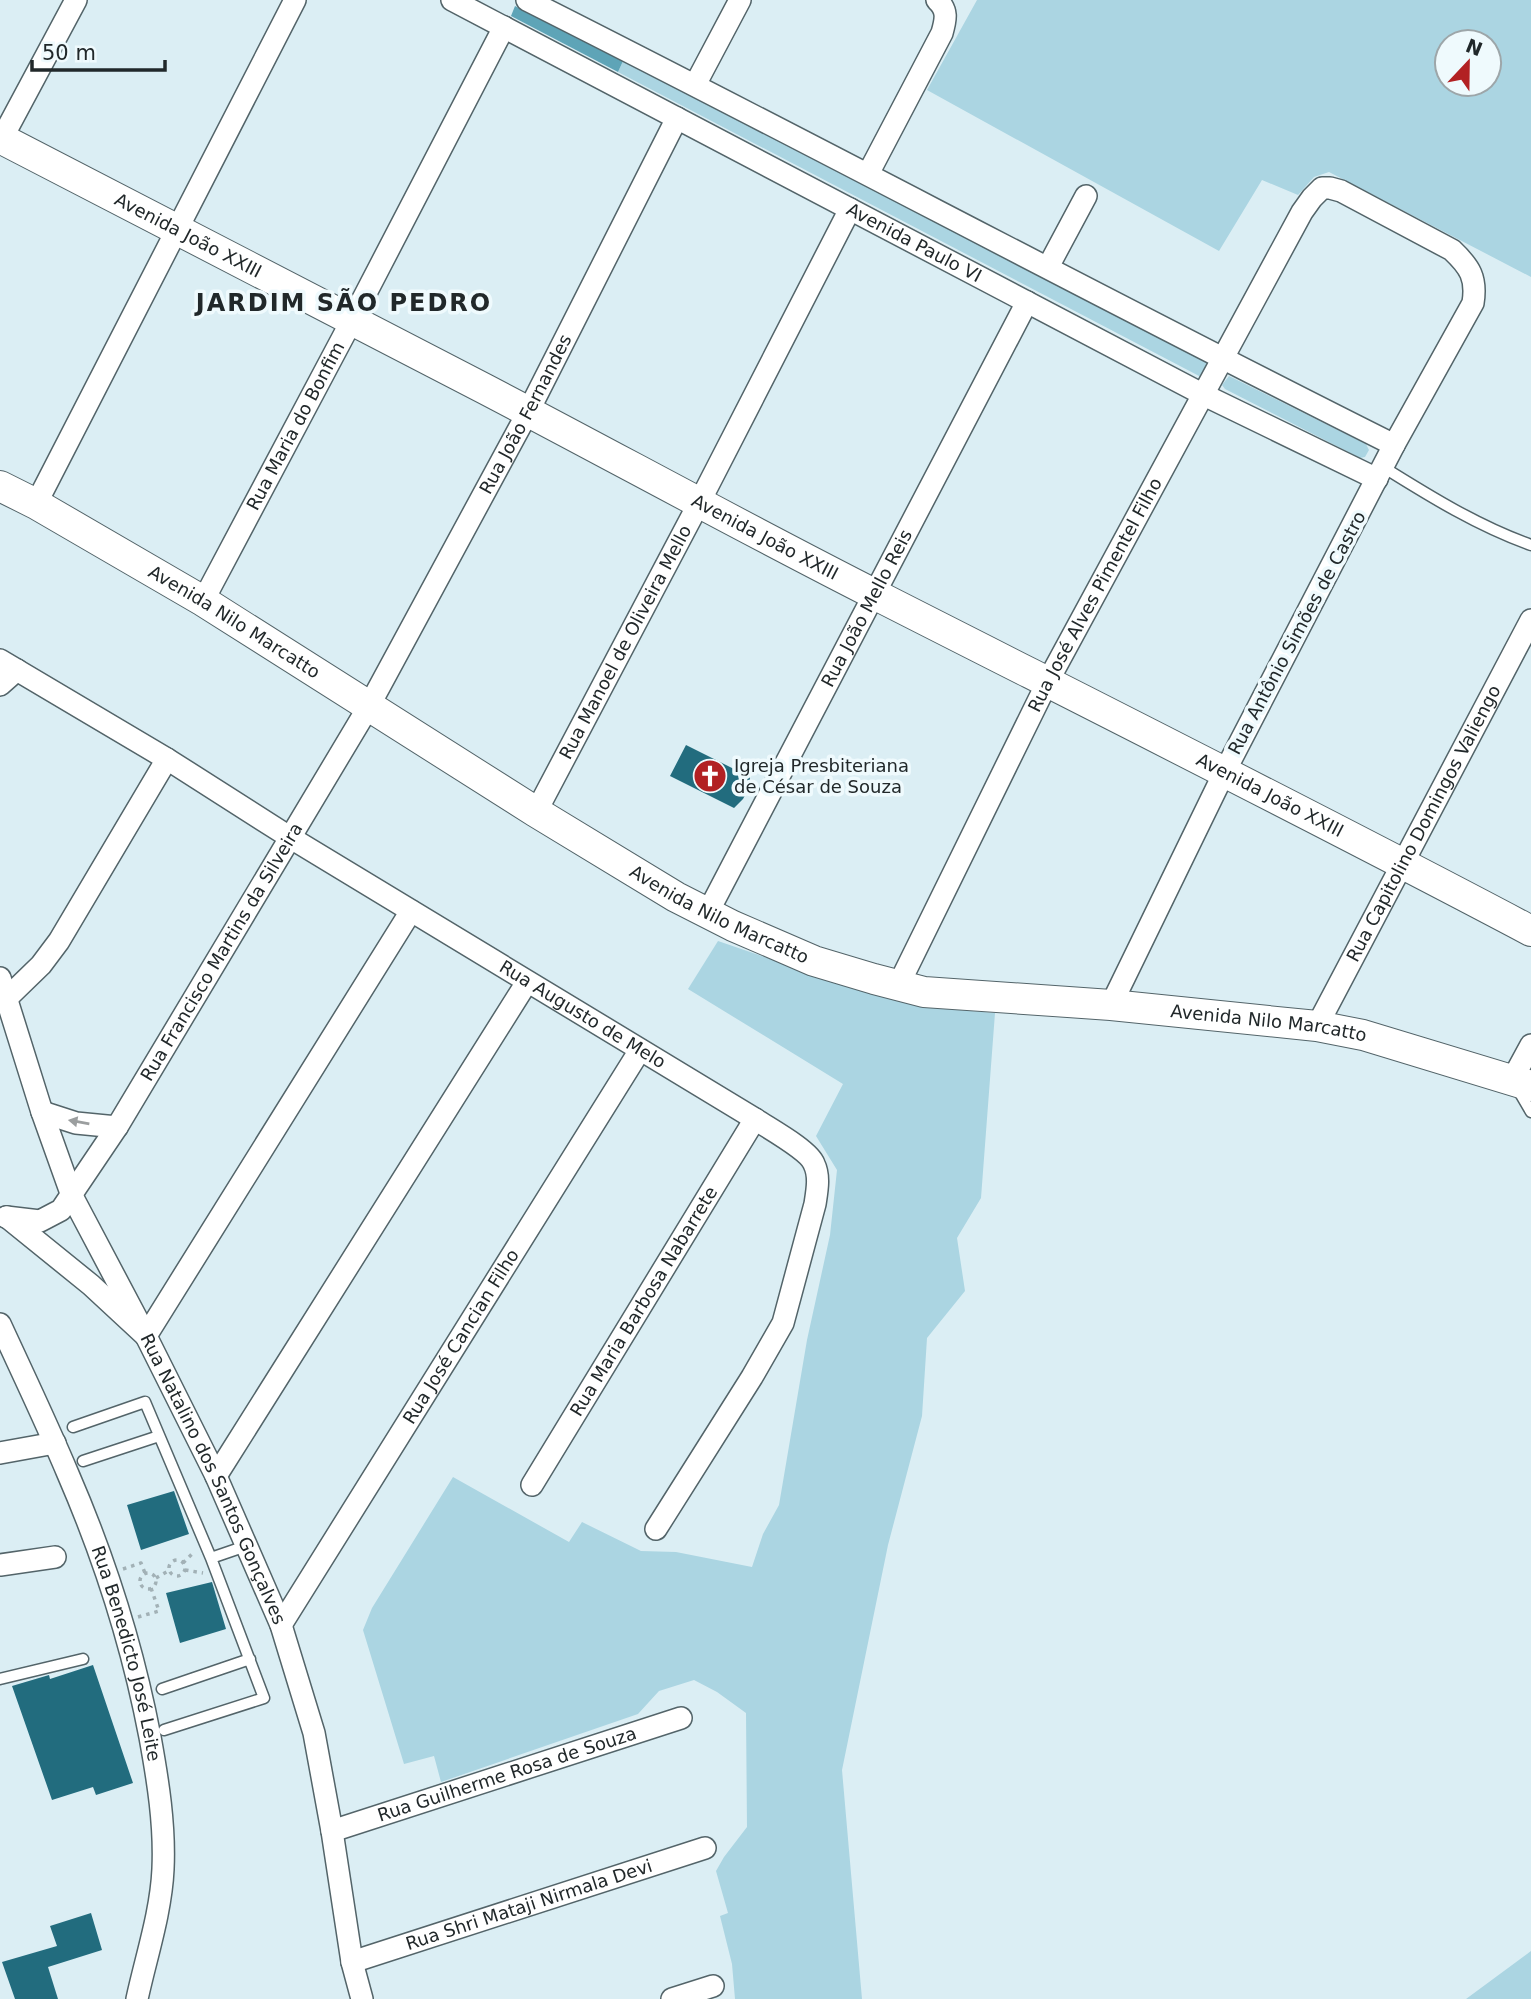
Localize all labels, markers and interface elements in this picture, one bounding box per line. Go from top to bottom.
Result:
scale bar [32,28,164,72]
north arrow [1433,28,1503,98]
text: N [1463,34,1486,60]
text: 50 m [42,41,96,65]
street label: Avenida João XXIII [111,189,265,282]
street label: Avenida Paulo VI [843,198,985,286]
district label: JARDIM SÃO PEDRO [194,288,492,317]
street label: Rua João Fernandes [475,331,576,497]
street label: Rua Maria do Bonfim [242,338,349,514]
street label: Rua José Alves Pimentel Filho [1023,474,1166,715]
street label: Avenida João XXIII [688,490,842,584]
street label: Rua Antônio Simões de Castro [1223,508,1370,758]
street label: Rua Manoel de Oliveira Mello [555,521,695,763]
street label: Rua João Mello Reis [817,526,916,690]
street label: Avenida Nilo Marcatto [145,561,324,682]
street label: Rua Capitolino Domingos Valiengo [1342,681,1505,965]
street label: Avenida João XXIII [1193,749,1347,841]
place label: Igreja Presbiteriana de César de Souza [734,755,909,797]
church icon: Igreja Presbiteriana de César de Souza [691,757,729,795]
street label: Rua Francisco Martins da Silveira [136,819,307,1085]
street label: Avenida Nilo Marcatto [626,861,812,967]
street label: Rua Augusto de Melo [496,956,670,1072]
street label: Avenida Nilo Marcatto [1170,1000,1369,1045]
one-way arrow [68,1116,90,1127]
street label: Rua Maria Barbosa Nabarrete [565,1182,721,1420]
street label: Rua José Cancian Filho [398,1245,523,1428]
street label: Rua Natalino dos Santos Gonçalves [136,1330,290,1627]
street label: Rua Benedicto José Leite [87,1543,165,1763]
street label: Rua Guilherme Rosa de Souza [375,1722,639,1826]
street label: Rua Shri Mataji Nirmala Devi [403,1855,655,1954]

